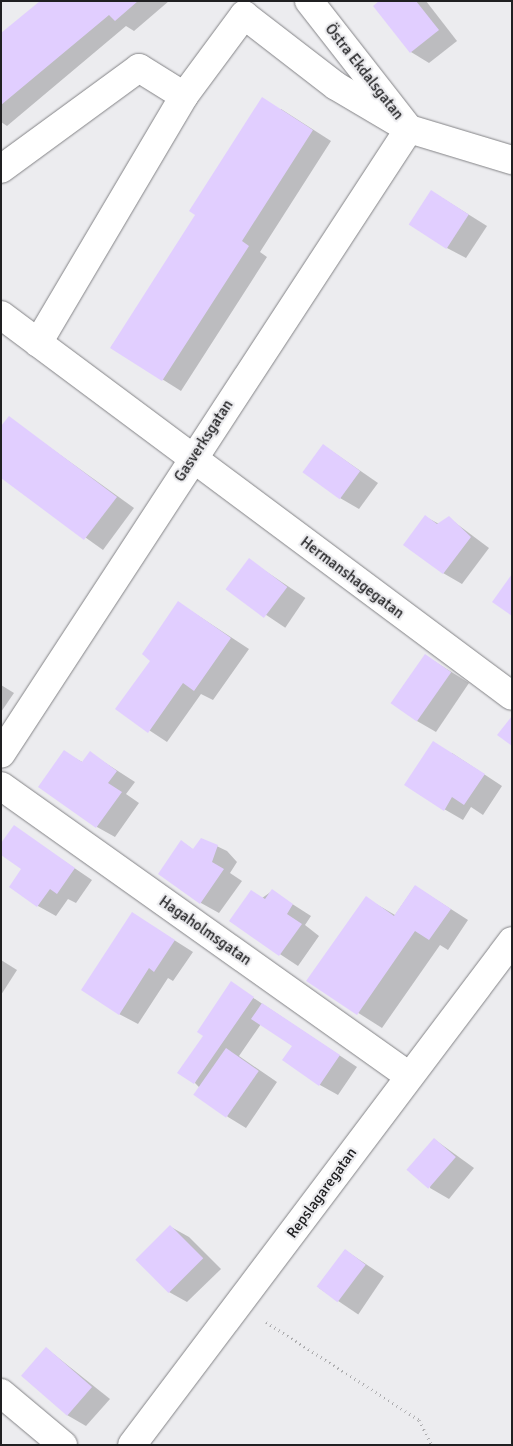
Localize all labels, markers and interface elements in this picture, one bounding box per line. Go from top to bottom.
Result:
street label: Östra Ekdalsgatan [321,20,407,124]
street label: Gasverksgatan [171,397,237,485]
street label: Hermanshagegatan [297,533,407,623]
street label: Hagaholmsgatan [155,893,255,969]
street label: Repslagaregatan [283,1144,361,1242]

